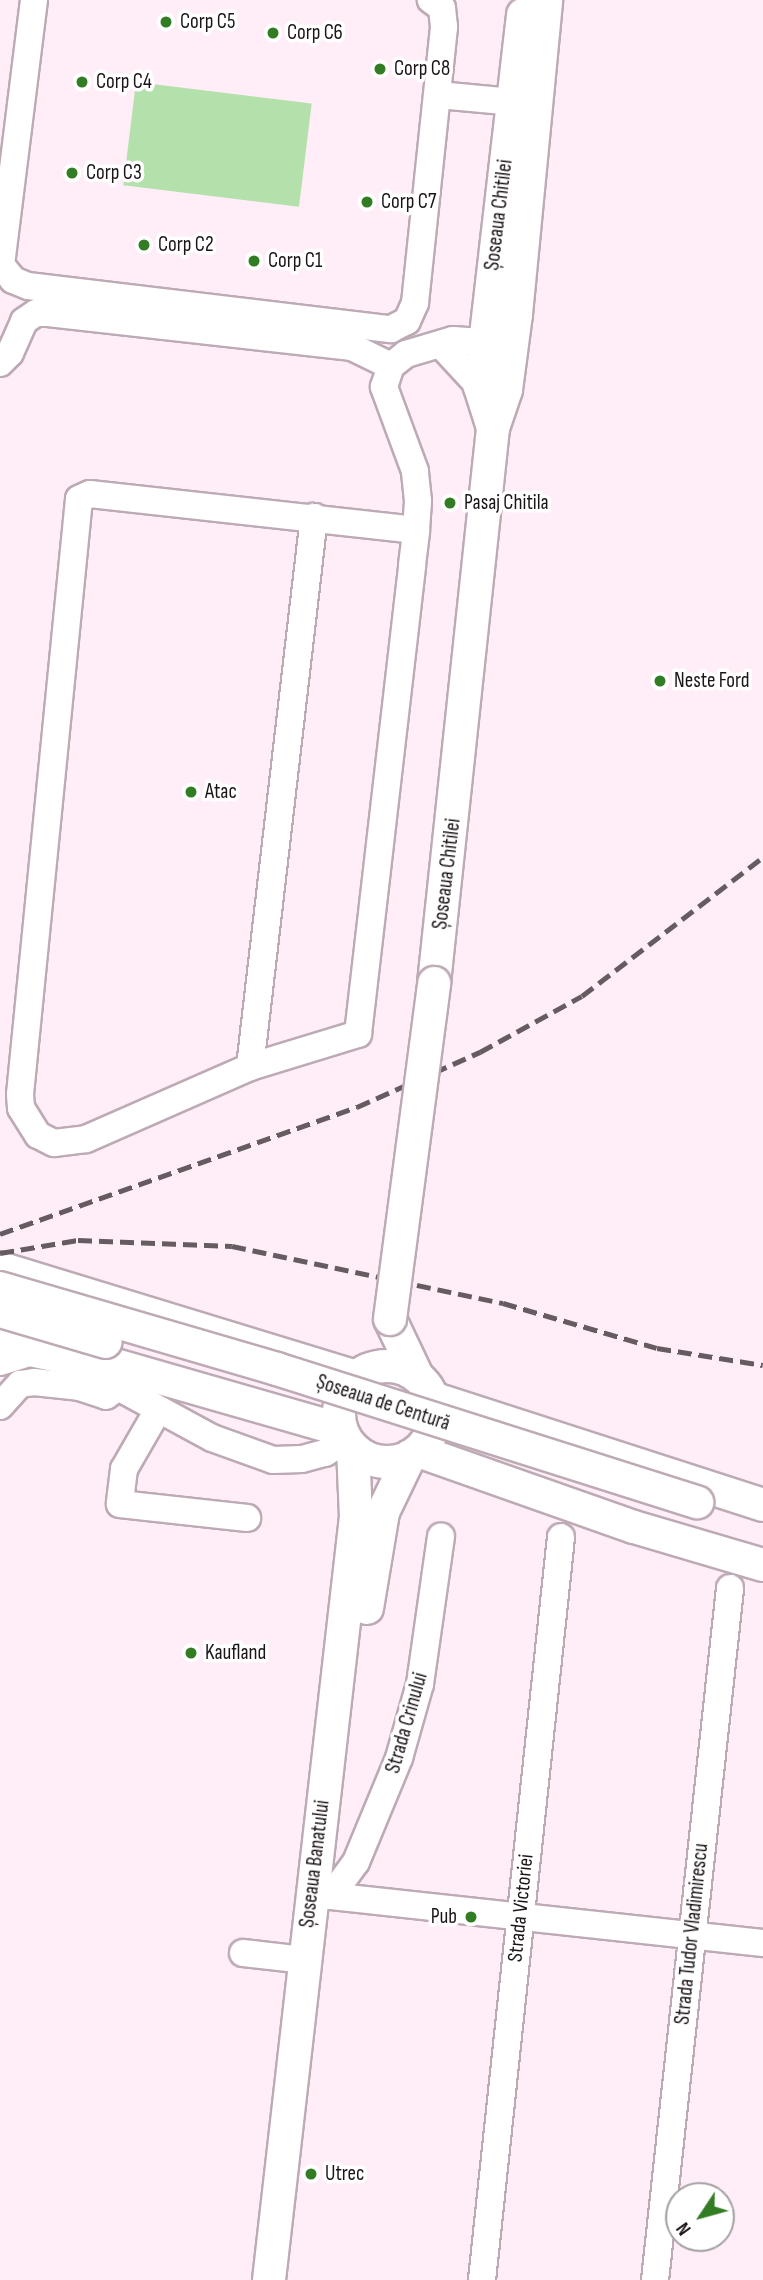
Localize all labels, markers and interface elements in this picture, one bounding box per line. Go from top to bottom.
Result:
place label: Corp C5 [180,9,235,35]
marker: Corp C5 [158,14,174,30]
place label: Corp C6 [287,20,343,46]
marker: Corp C6 [265,25,281,41]
place label: Corp C8 [394,56,450,82]
marker: Corp C8 [372,61,388,77]
place label: Corp C4 [96,69,152,95]
marker: Corp C4 [74,74,90,90]
street label: Șoseaua Chitilei [480,158,518,272]
place label: Corp C3 [86,160,142,186]
marker: Corp C3 [64,165,80,181]
place label: Corp C7 [381,189,436,215]
marker: Corp C7 [359,194,375,210]
place label: Corp C2 [158,232,214,258]
marker: Corp C2 [136,237,152,253]
place label: Corp C1 [268,248,322,274]
marker: Corp C1 [246,253,262,269]
place label: Pasaj Chitila [464,490,549,516]
marker: Pasaj Chitila [442,495,458,511]
place label: Neste Ford [674,668,750,694]
marker: Neste Ford [652,673,668,689]
place label: Atac [205,779,237,805]
marker: Atac [183,784,199,800]
street label: Șoseaua Chitilei [428,817,466,931]
street label: Șoseaua de Centură [313,1370,453,1436]
place label: Kaufland [205,1640,266,1666]
marker: Kaufland [183,1645,199,1661]
street label: Strada Crinului [381,1670,433,1776]
street label: Șoseaua Banatului [295,1799,335,1929]
street label: Strada Tudor Vladimirescu [670,1842,714,2026]
street label: Strada Victoriei [503,1853,539,1963]
place label: Pub [431,1904,457,1930]
marker: Pub [463,1909,479,1925]
place label: Utrec [325,2161,364,2187]
marker: Utrec [303,2166,319,2182]
north arrow [665,2182,735,2252]
text: N [672,2218,697,2239]

